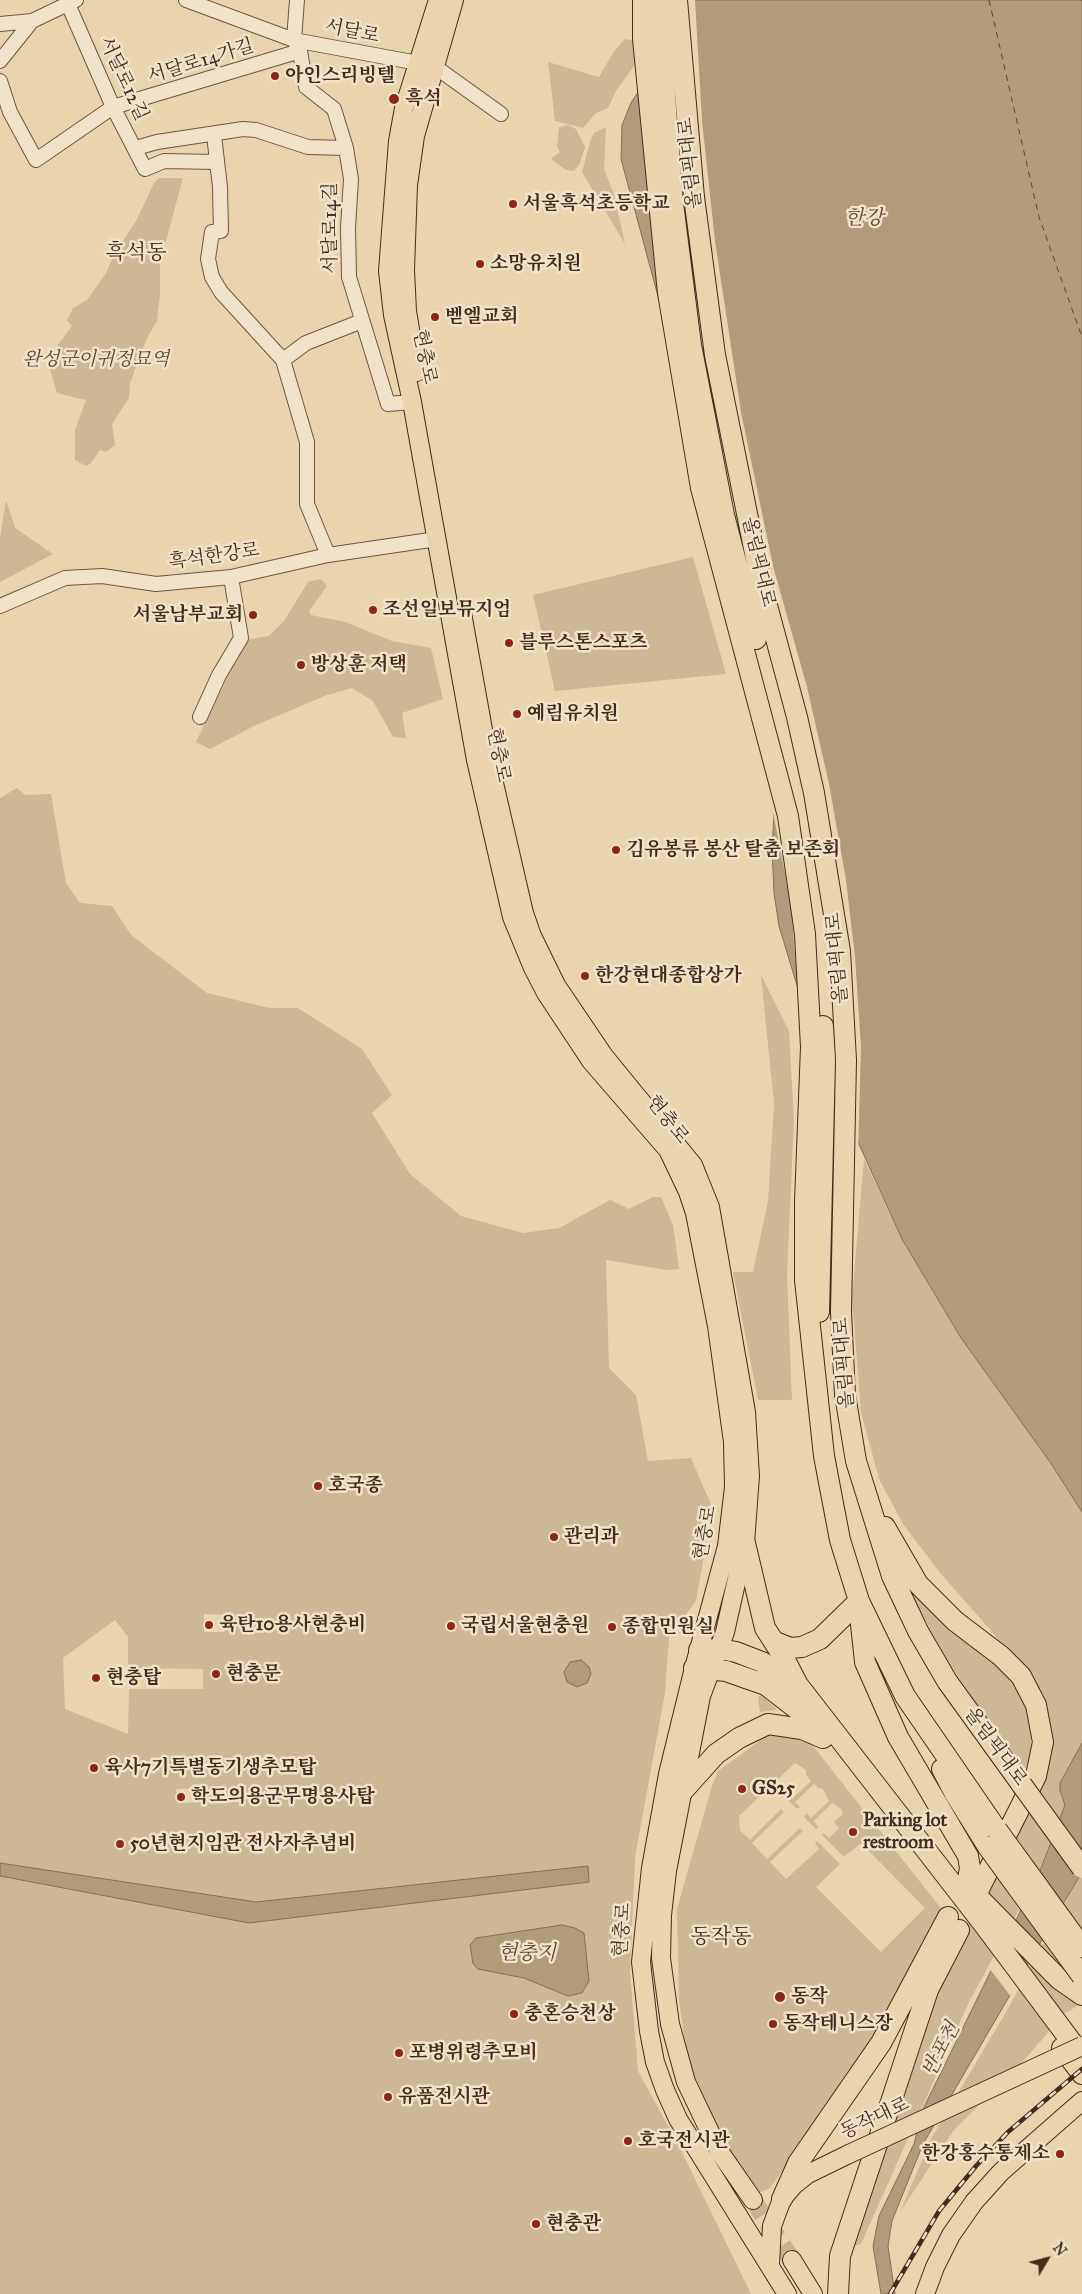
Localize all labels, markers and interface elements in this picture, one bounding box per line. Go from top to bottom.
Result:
street label: 서달로 [323,15,381,49]
street label: 서달로12길 [94,33,152,125]
street label: 서달로14가길 [145,35,257,89]
place label: 아인스리빙텔 [285,65,395,87]
marker: 아인스리빙텔 [269,70,281,82]
place label: 흑석 [405,88,442,110]
marker: 흑석 [387,92,401,106]
street label: 올림픽대로 [675,116,707,210]
street label: 서달로14길 [320,182,342,274]
place label: 서울흑석초등학교 [523,193,670,215]
marker: 서울흑석초등학교 [507,198,519,210]
water label: 한강 [845,207,883,231]
district label: 흑석동 [106,241,166,267]
place label: 소망유치원 [490,253,582,275]
marker: 소망유치원 [474,258,486,270]
place label: 벧엘교회 [445,306,518,328]
marker: 벧엘교회 [429,311,441,323]
street label: 현충로 [407,328,441,386]
park label: 완성군이귀정묘역 [23,349,169,371]
street label: 올림픽대로 [737,515,779,609]
street label: 흑석한강로 [167,539,261,575]
place label: 조선일보뮤지엄 [383,599,511,621]
place label: 서울남부교회 [133,604,243,626]
marker: 조선일보뮤지엄 [367,604,379,616]
marker: 서울남부교회 [247,609,259,621]
place label: 블루스톤스포츠 [519,632,647,654]
marker: 블루스톤스포츠 [503,637,515,649]
place label: 방상훈 저택 [311,654,407,676]
marker: 방상훈 저택 [295,659,307,671]
place label: 예림유치원 [527,703,619,725]
marker: 예림유치원 [511,708,523,720]
street label: 현충로 [482,726,514,784]
place label: 김유봉류 봉산 탈춤 보존회 [626,839,840,861]
marker: 김유봉류 봉산 탈춤 보존회 [610,844,622,856]
street label: 올림픽대로 [823,911,853,1005]
place label: 한강현대종합상가 [595,965,742,987]
marker: 한강현대종합상가 [579,970,591,982]
street label: 현충로 [641,1091,693,1149]
street label: 올림픽대로 [830,1316,860,1410]
place label: 호국종 [328,1475,383,1497]
marker: 호국종 [312,1480,324,1492]
street label: 현충로 [690,1504,722,1562]
place label: 관리과 [564,1526,619,1548]
marker: 관리과 [548,1531,560,1543]
place label: 육탄10용사현충비 [219,1614,366,1636]
place label: 국립서울현충원 [461,1615,589,1637]
place label: 종합민원실 [622,1616,714,1638]
marker: 육탄10용사현충비 [203,1619,215,1631]
marker: 국립서울현충원 [445,1620,457,1632]
marker: 종합민원실 [606,1621,618,1633]
place label: 현충문 [226,1663,281,1685]
place label: 현충탑 [106,1667,161,1689]
marker: 현충문 [210,1668,222,1680]
marker: 현충탑 [90,1672,102,1684]
street label: 올림픽대로 [959,1703,1031,1791]
place label: 육사7기특별동기생추모탑 [104,1757,316,1779]
marker: 육사7기특별동기생추모탑 [88,1762,100,1774]
place label: GS25 [752,1778,795,1800]
marker: GS25 [736,1783,748,1795]
place label: 학도의용군무명용사탑 [191,1786,375,1808]
marker: 학도의용군무명용사탑 [175,1791,187,1803]
place label: Parking lot restroom [863,1810,947,1854]
marker: Parking lot restroom [847,1826,859,1838]
place label: 50년현지임관 전사자추념비 [130,1833,356,1855]
marker: 50년현지임관 전사자추념비 [114,1838,126,1850]
street label: 현충로 [610,1902,636,1958]
district label: 동작동 [691,1925,751,1951]
water label: 현충지 [498,1942,556,1966]
place label: 동작 [791,1986,828,2008]
marker: 동작 [773,1990,787,2004]
place label: 충혼승천상 [524,2003,616,2025]
marker: 충혼승천상 [508,2008,520,2020]
place label: 동작테니스장 [783,2013,893,2035]
marker: 동작테니스장 [767,2018,779,2030]
water label: 반포천 [918,2019,966,2081]
place label: 포병위령추모비 [409,2042,537,2064]
marker: 포병위령추모비 [393,2047,405,2059]
place label: 유품전시관 [398,2086,490,2108]
marker: 유품전시관 [382,2091,394,2103]
street label: 동작대로 [837,2093,913,2145]
place label: 호국전시관 [638,2130,730,2152]
marker: 호국전시관 [622,2135,634,2147]
place label: 한강홍수통제소 [922,2143,1050,2165]
marker: 한강홍수통제소 [1054,2148,1066,2160]
place label: 현충관 [546,2213,601,2235]
marker: 현충관 [530,2218,542,2230]
north arrow [1022,2234,1072,2284]
text: N [1049,2240,1070,2260]

